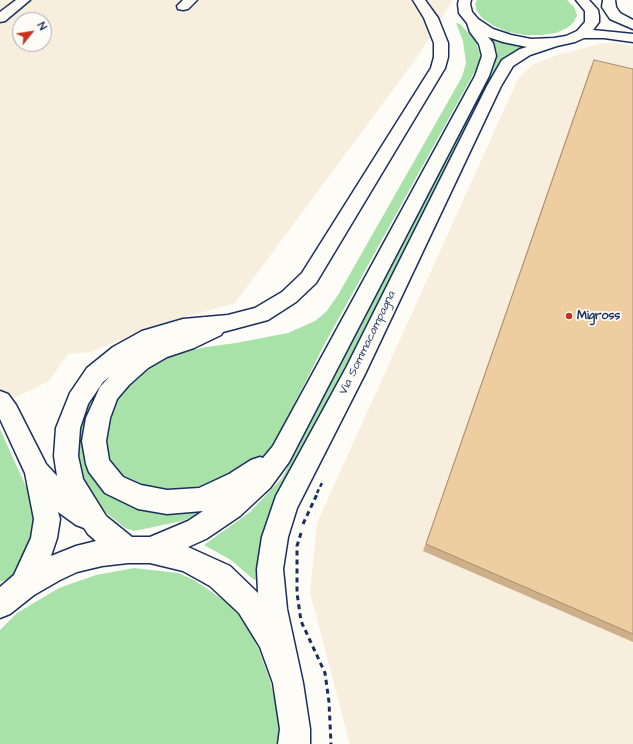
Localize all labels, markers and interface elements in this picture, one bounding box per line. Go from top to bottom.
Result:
north arrow [12,12,52,52]
text: N [34,20,50,33]
street label: Via Sommacampagna [337,289,399,397]
place label: Migross [577,309,620,323]
marker: Migross [564,311,574,321]

